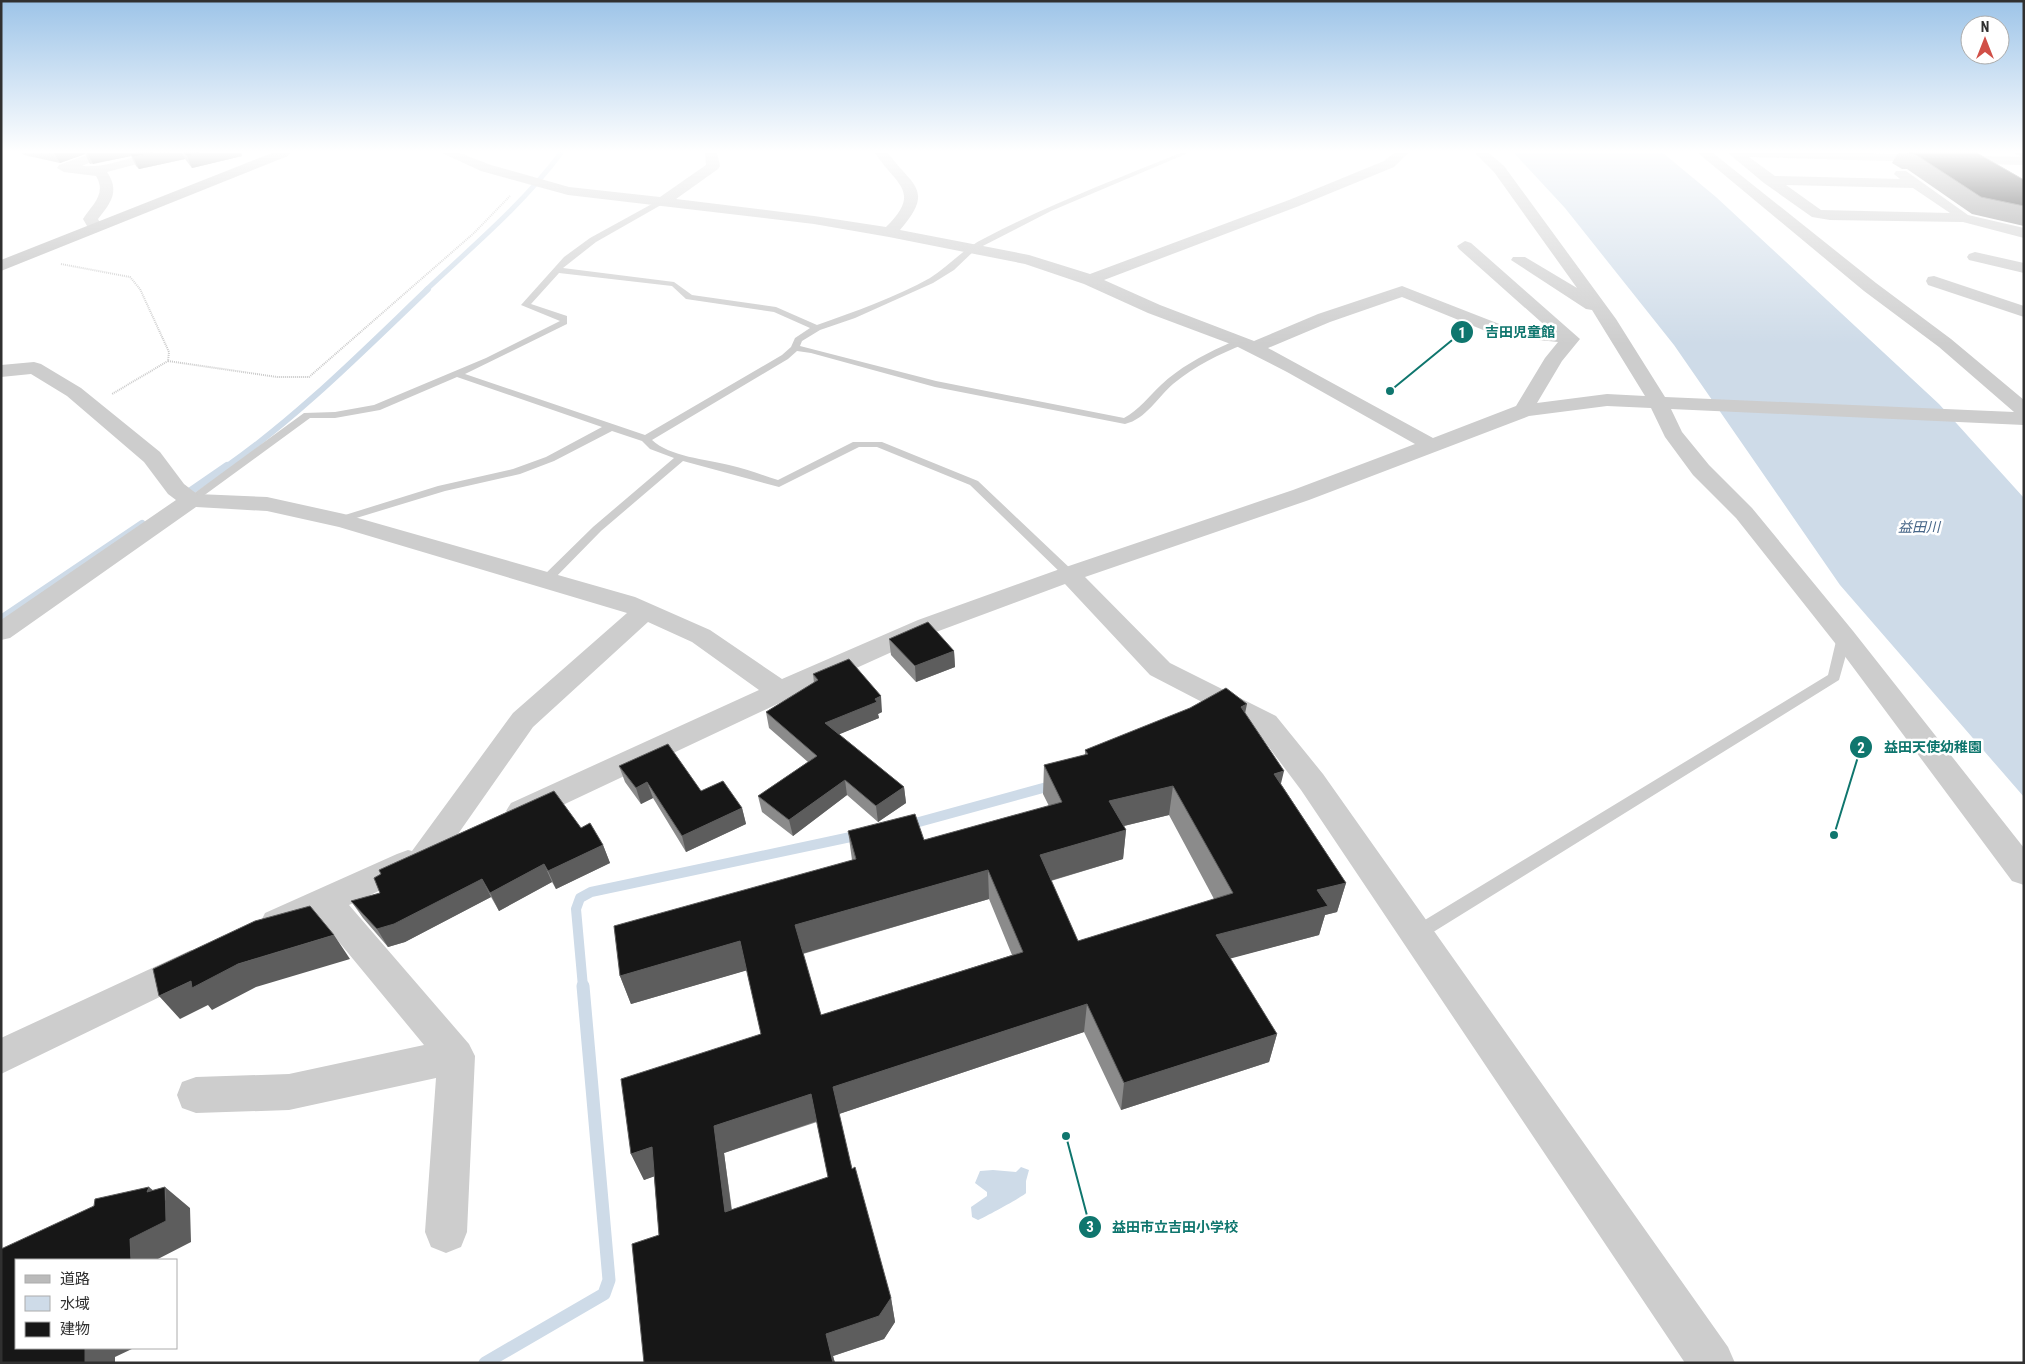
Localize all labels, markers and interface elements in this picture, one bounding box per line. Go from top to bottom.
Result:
north arrow [1960,15,2010,65]
text: N [1981,19,1989,35]
callout: 吉田児童館 [1450,318,1565,347]
text: 1 [1458,324,1466,342]
text: 吉田児童館 [1485,324,1555,340]
water label: 益田川 [1898,519,1942,535]
callout: 益田天使幼稚園 [1849,733,1992,762]
text: 2 [1857,739,1865,757]
text: 益田天使幼稚園 [1884,739,1982,755]
callout: 益田市立吉田小学校 [1077,1212,1248,1241]
text: 3 [1086,1218,1094,1236]
text: 益田市立吉田小学校 [1112,1219,1238,1235]
legend [15,1259,178,1349]
text: 道路 [60,1270,90,1288]
text: 水域 [60,1295,90,1313]
text: 建物 [60,1320,90,1338]

